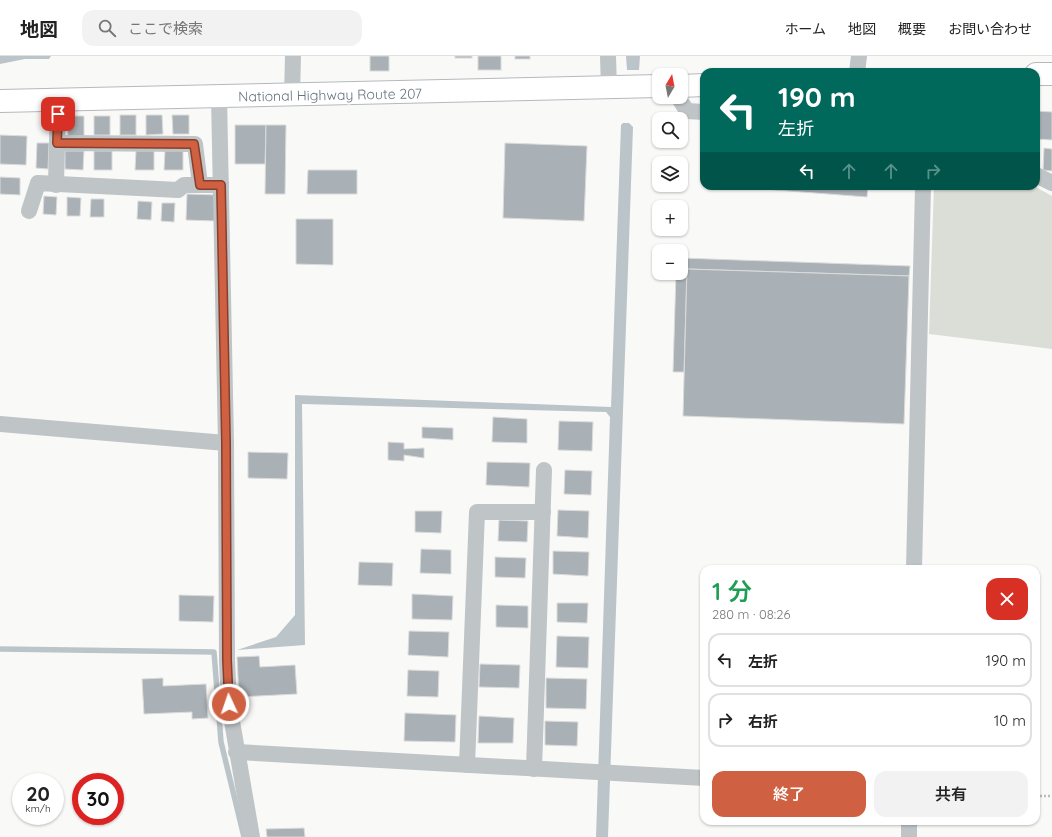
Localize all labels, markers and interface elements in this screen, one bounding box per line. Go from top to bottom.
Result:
search box [82,10,362,46]
text: 地図 [20,17,58,41]
icon: search [96,17,118,39]
text: ここで検索 [128,19,203,38]
text: ホーム [784,20,826,38]
text: 地図 [848,20,876,38]
text: 概要 [898,20,926,38]
text: お問い合わせ [948,20,1032,38]
north arrow [652,68,688,104]
map controls [652,68,688,280]
text: 190 m [778,79,856,114]
street label: National Highway Route 207 [238,84,422,106]
icon: left [712,84,764,136]
pin [41,97,75,131]
icon: arrive [47,103,69,125]
button: search [652,112,688,148]
text: 左折 [778,117,814,140]
button: layers [652,156,688,192]
icon: left [796,160,818,182]
icon: ahead [838,160,860,182]
icon: ahead [880,160,902,182]
icon: right [922,160,944,182]
button: + [652,200,688,236]
button: − [652,244,688,280]
text: 1 分 [712,576,752,606]
button: close [986,578,1028,620]
text: 280 m · 08:26 [712,606,790,622]
icon: left [714,649,736,671]
text: 190 m [985,651,1026,670]
text: 左折 [748,652,778,671]
position arrow [208,683,250,725]
icon: right [714,709,736,731]
text: 10 m [994,711,1026,730]
text: 右折 [748,712,778,731]
button: 終了 [712,771,866,817]
button: 共有 [874,771,1028,817]
speed limit sign: 30 [72,773,124,825]
text: 20 [26,781,50,806]
text: km/h [25,802,51,815]

